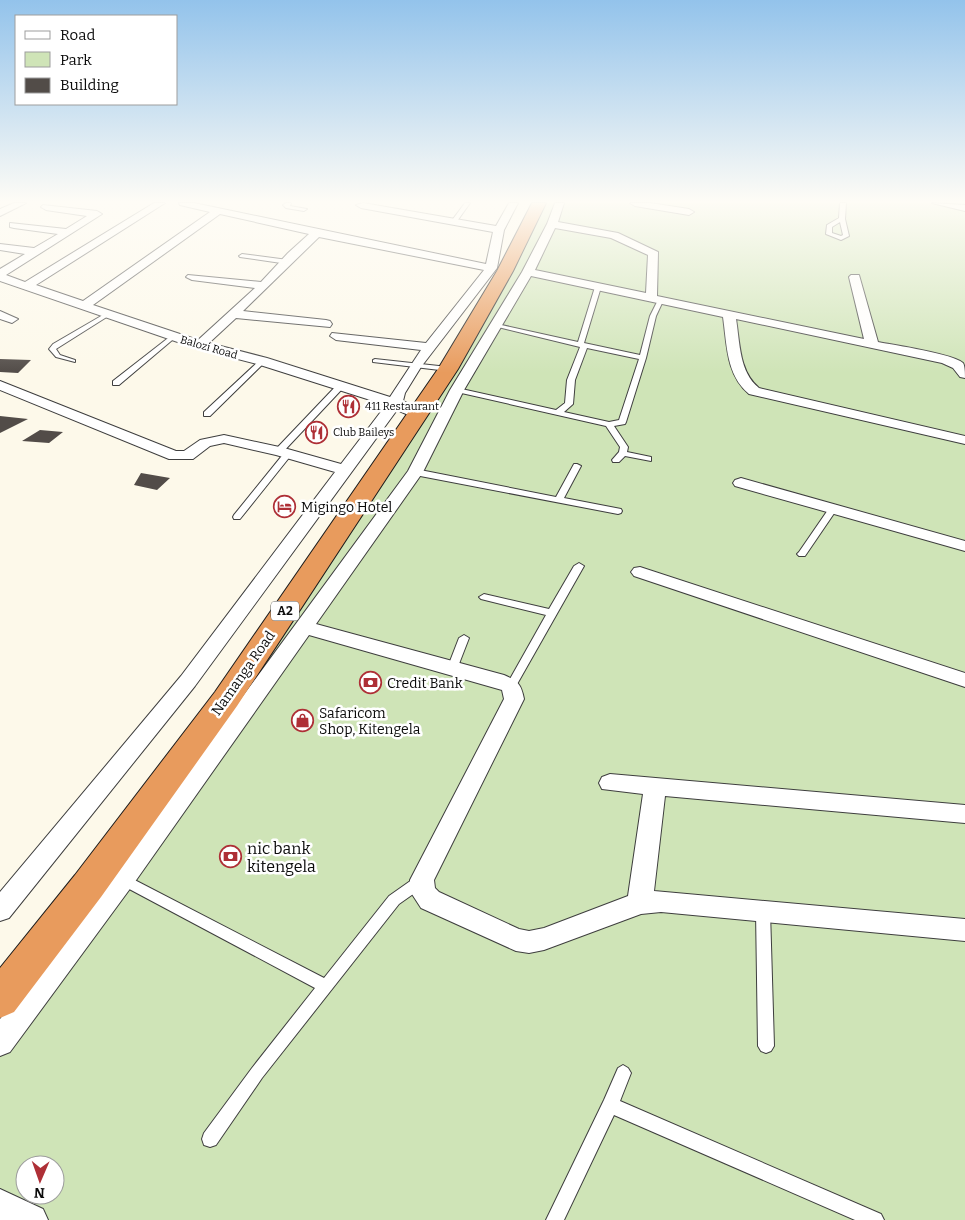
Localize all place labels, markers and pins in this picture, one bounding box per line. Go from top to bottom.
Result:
restaurant icon: 411 Restaurant [337,394,361,418]
place label: 411 Restaurant [365,400,439,413]
restaurant icon: Club Baileys [305,420,329,444]
place label: Club Baileys [333,426,394,439]
hotel icon: Migingo Hotel [273,495,297,519]
place label: Migingo Hotel [301,499,392,516]
bank icon: Credit Bank [359,671,383,695]
place label: Credit Bank [387,675,463,692]
place label: Safaricom Shop, Kitengela [319,705,421,738]
shop icon: Safaricom Shop, Kitengela [291,709,315,733]
place label: nic bank kitengela [247,839,316,876]
bank icon: nic bank kitengela [219,845,243,869]

